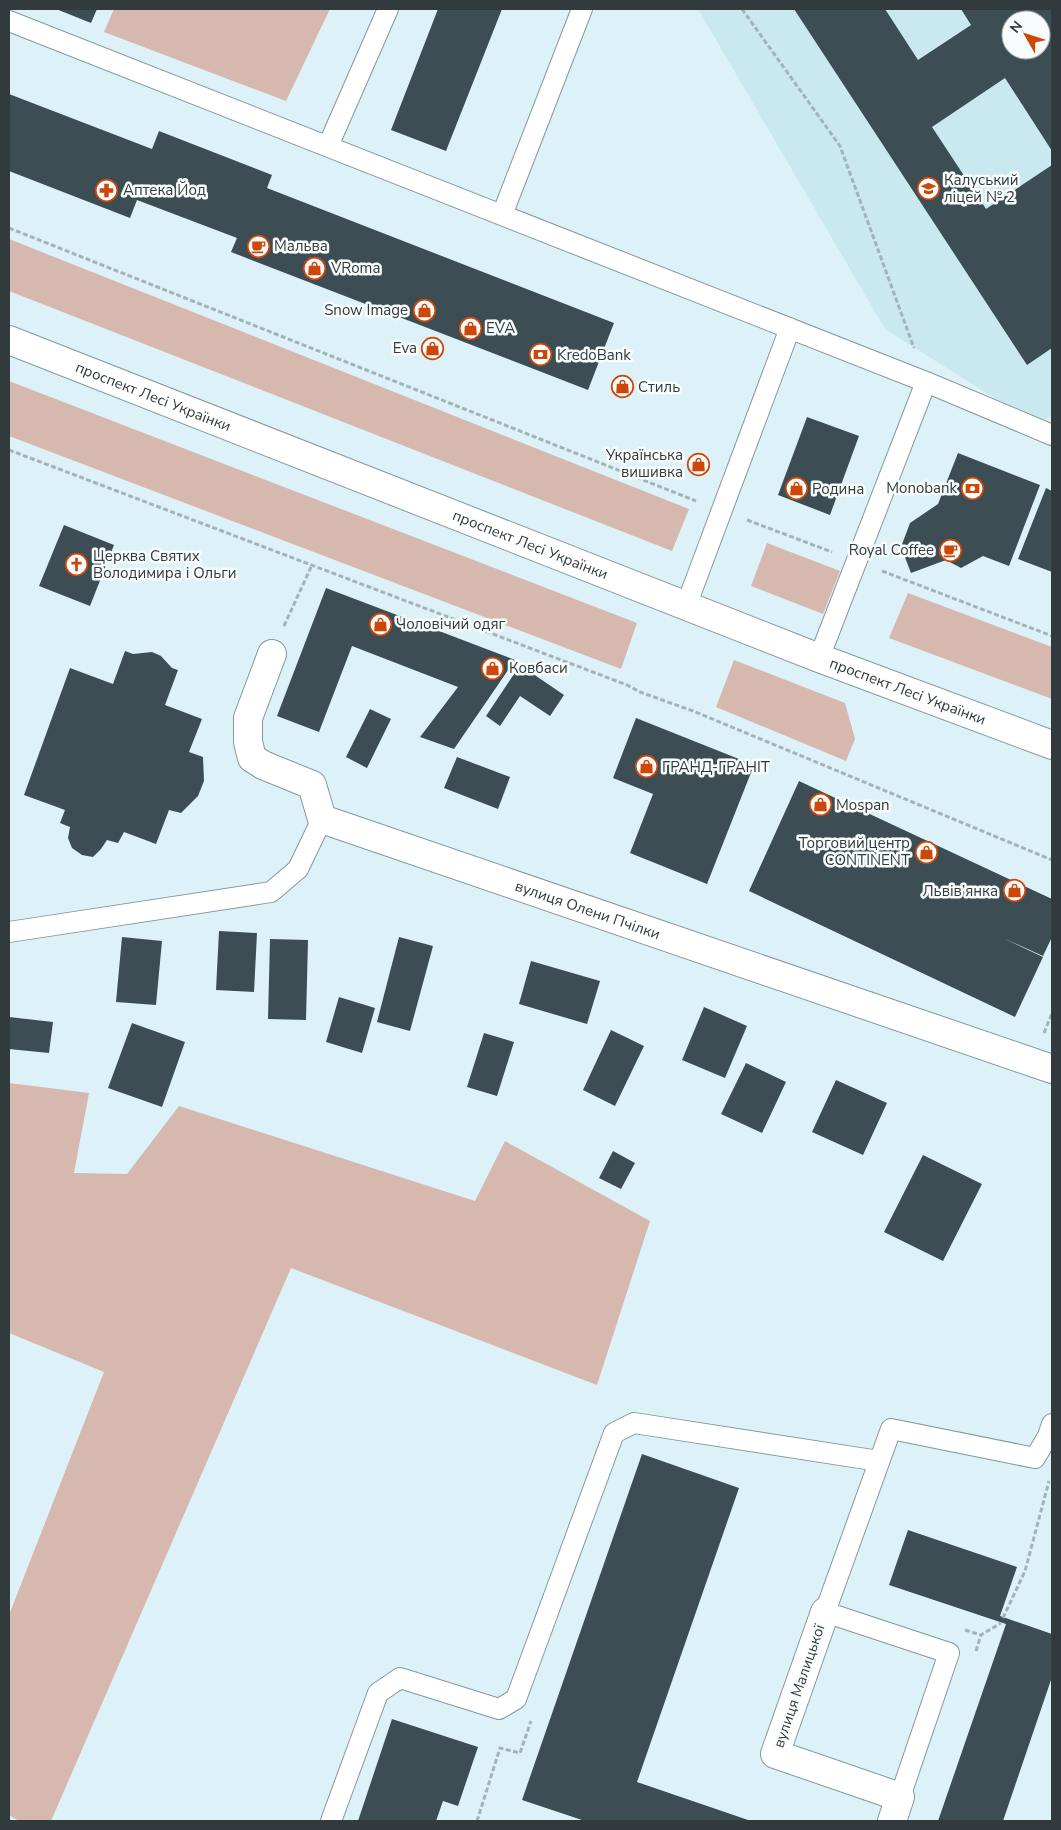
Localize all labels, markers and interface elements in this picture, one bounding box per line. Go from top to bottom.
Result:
north arrow [1001,10,1051,60]
text: N [1006,17,1027,37]
place label: Калуський ліцей № 2 [944,170,1019,207]
school or university icon: Калуський ліцей № 2 [916,177,940,201]
pharmacy icon: Аптека Йод [95,178,119,202]
place label: Аптека Йод [123,180,206,200]
cafe icon: Мальва [246,234,270,258]
place label: Мальва [274,236,328,256]
shop icon: VRoma [303,256,327,280]
place label: VRoma [330,258,380,278]
shop icon: Snow Image [412,298,436,322]
place label: Snow Image [324,300,408,320]
shop icon: ЕVA [458,316,482,340]
place label: ЕVA [486,318,515,338]
shop icon: Eva [421,336,445,360]
place label: Eva [393,338,417,358]
bank icon: KredoBank [529,343,553,367]
place label: KredoBank [557,345,631,365]
street label: проспект Лесі Українки [73,357,234,436]
shop icon: Стиль [610,375,634,399]
place label: Стиль [638,377,680,397]
place label: Українська вишивка [605,445,683,482]
shop icon: Українська вишивка [687,452,711,476]
bank icon: Monobank [961,476,985,500]
shop icon: Родина [784,477,808,501]
place label: Monobank [886,478,957,498]
place label: Родина [812,479,864,499]
street label: проспект Лесі Українки [450,505,611,584]
cafe icon: Royal Coffee [938,538,962,562]
place label: Royal Coffee [849,540,934,560]
place label: Церква Святих Володимира і Ольги [93,546,237,583]
church icon: Церква Святих Володимира і Ольги [65,553,89,577]
shop icon: Чоловічий одяг [368,612,392,636]
place label: Чоловічий одяг [396,614,506,634]
street label: проспект Лесі Українки [827,653,989,729]
shop icon: Ковбаси [481,656,505,680]
place label: Ковбаси [509,658,568,678]
shop icon: ГРАНД-ГРАНІТ [634,755,658,779]
place label: ГРАНД-ГРАНІТ [662,757,770,777]
shop icon: Mospan [808,793,832,817]
place label: Mospan [836,795,890,815]
place label: Торговий центр CONTINENT [799,833,910,870]
shop icon: Торговий центр CONTINENT [914,840,938,864]
street label: вулиця Олени Пчілки [512,876,663,944]
shop icon: Львів’янка [1002,879,1026,903]
place label: Львів’янка [923,881,998,901]
street label: вулиця Малицької [769,1621,830,1750]

